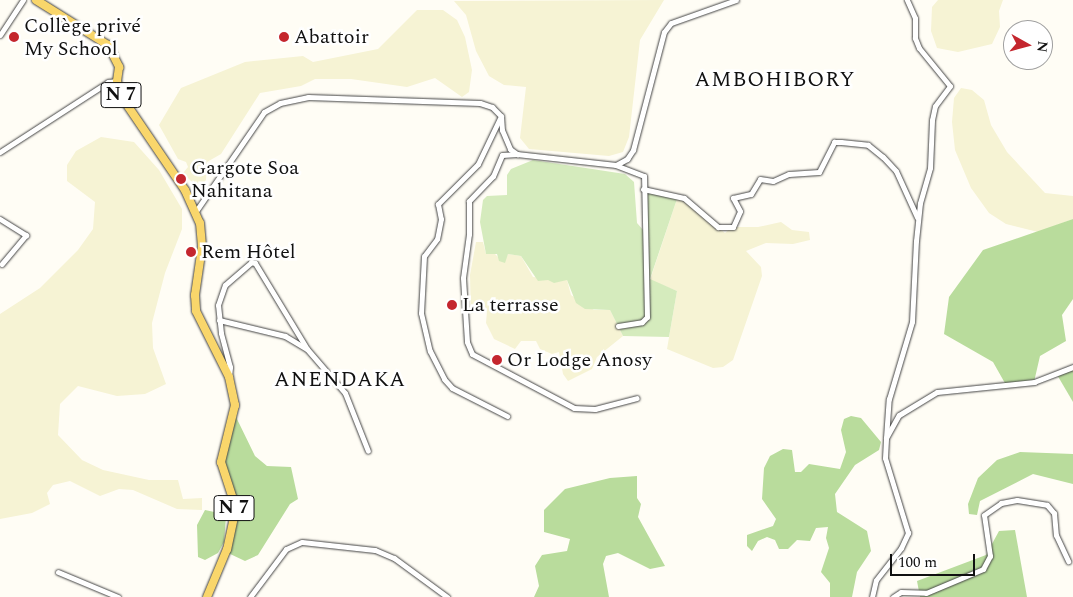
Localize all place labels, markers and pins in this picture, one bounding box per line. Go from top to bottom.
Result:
place label: Collège privé My School [24,14,141,61]
place label: Abattoir [294,25,369,49]
marker: Collège privé My School [8,31,20,43]
marker: Abattoir [278,31,290,43]
place label: Gargote Soa Nahitana [191,156,299,203]
marker: Gargote Soa Nahitana [175,173,187,185]
place label: Rem Hôtel [201,240,296,264]
marker: Rem Hôtel [185,246,197,258]
place label: La terrasse [462,293,559,317]
marker: La terrasse [446,299,458,311]
place label: Or Lodge Anosy [507,348,652,372]
marker: Or Lodge Anosy [491,354,503,366]

